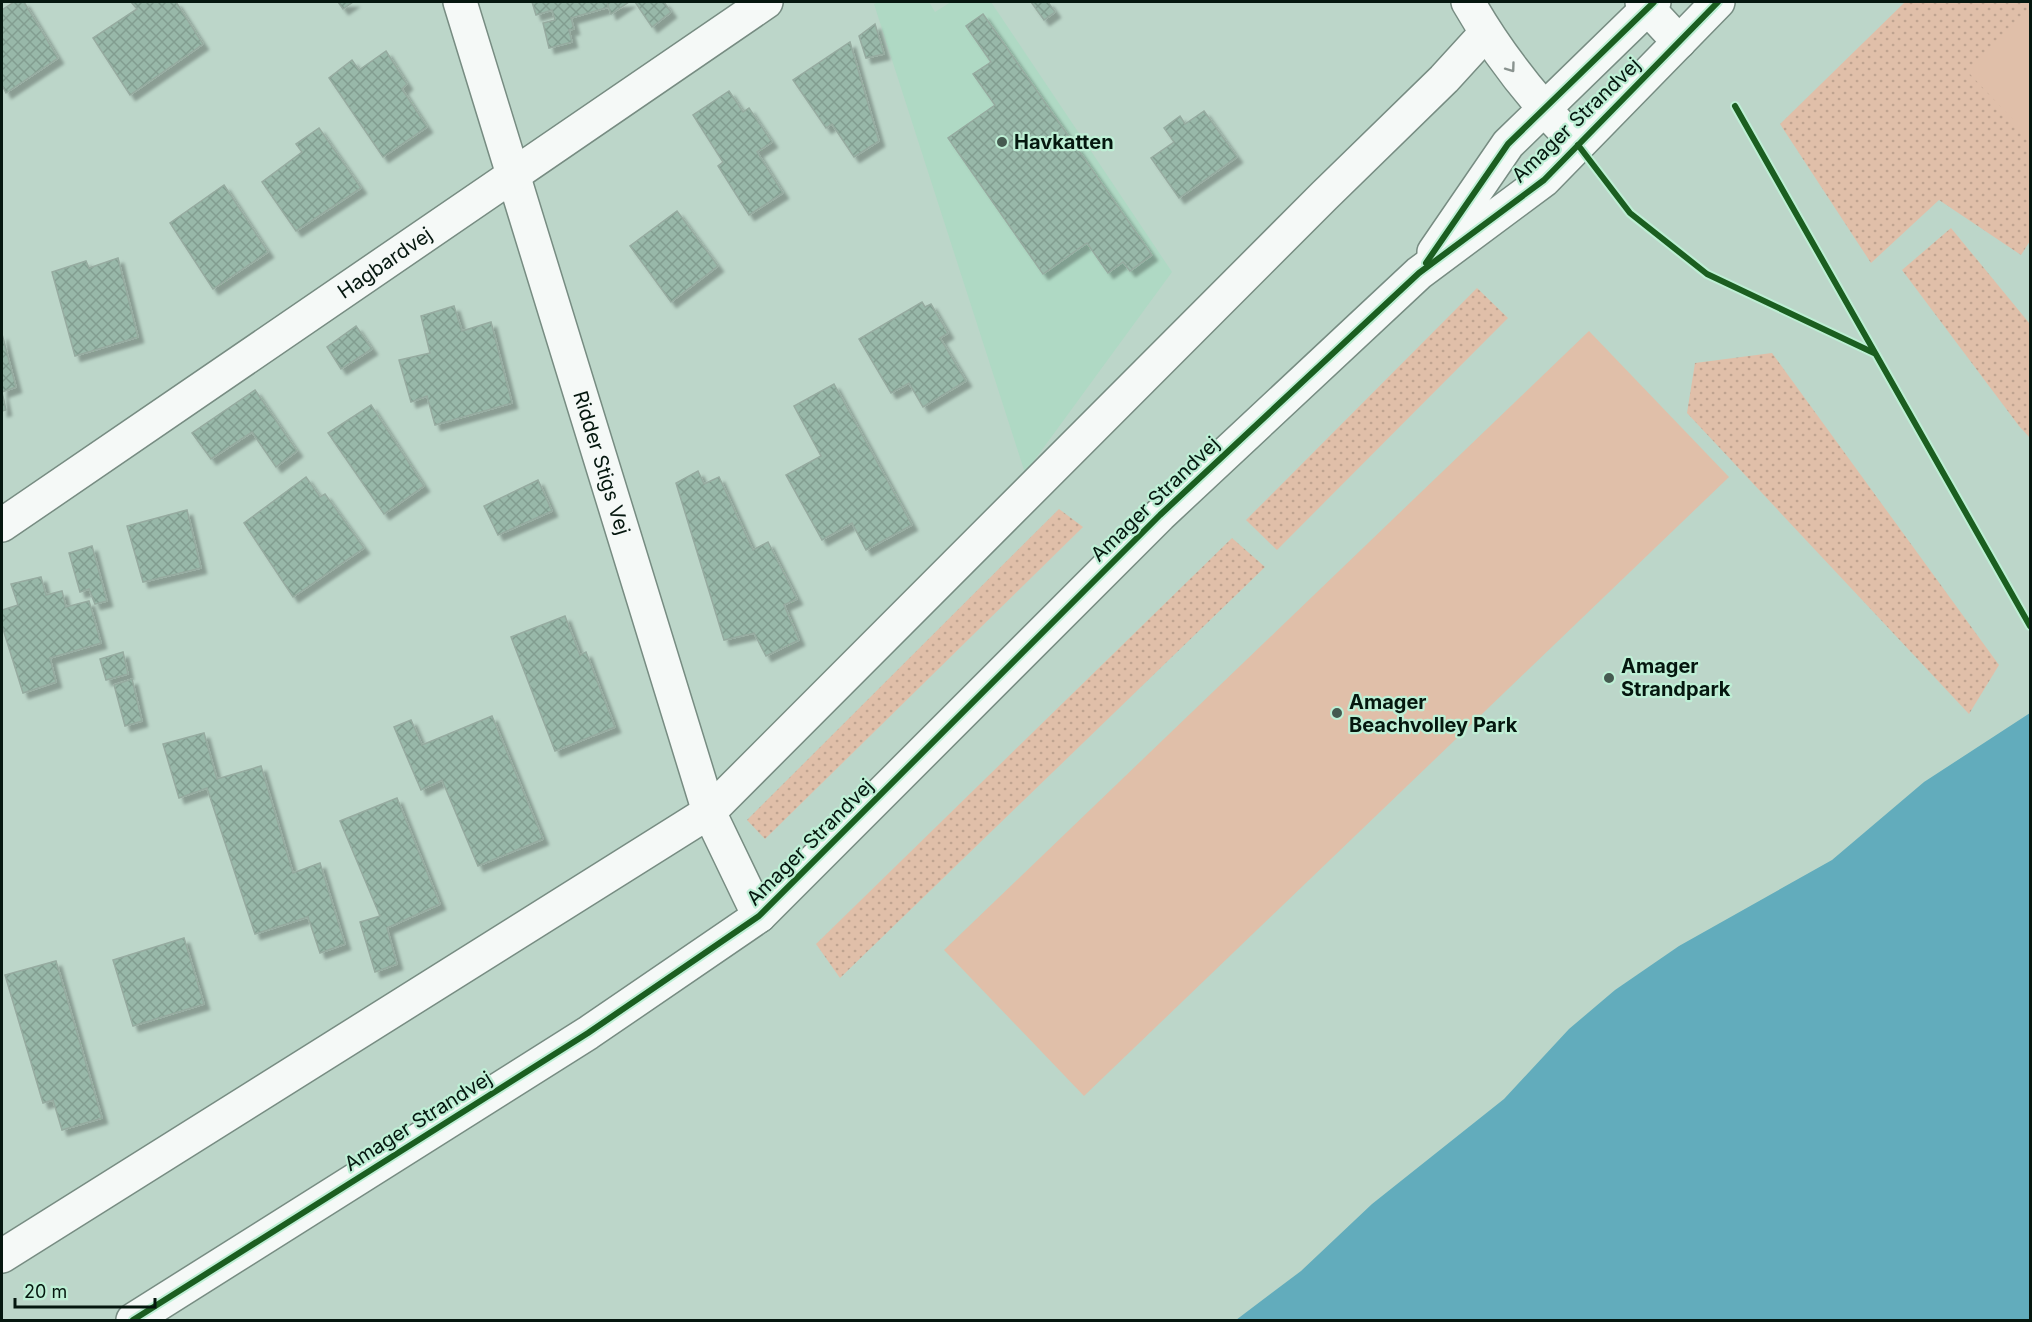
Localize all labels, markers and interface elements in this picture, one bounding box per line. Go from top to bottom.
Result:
street label: Amager Strandvej [1507,53,1645,187]
one-way arrow [1504,62,1515,73]
place label: Havkatten [1014,130,1114,154]
marker: Havkatten [995,135,1009,149]
street label: Hagbardvej [333,222,437,304]
street label: Ridder Stigs Vej [568,388,635,537]
street label: Amager Strandvej [1086,432,1224,566]
place label: Amager Strandpark [1621,654,1731,701]
marker: Amager Strandpark [1602,671,1616,685]
place label: Amager Beachvolley Park [1349,690,1518,737]
marker: Amager Beachvolley Park [1330,706,1344,720]
street label: Amager Strandvej [742,774,878,910]
street label: Amager Strandvej [340,1066,496,1176]
scale bar [15,1271,154,1309]
text: 20 m [24,1281,67,1302]

